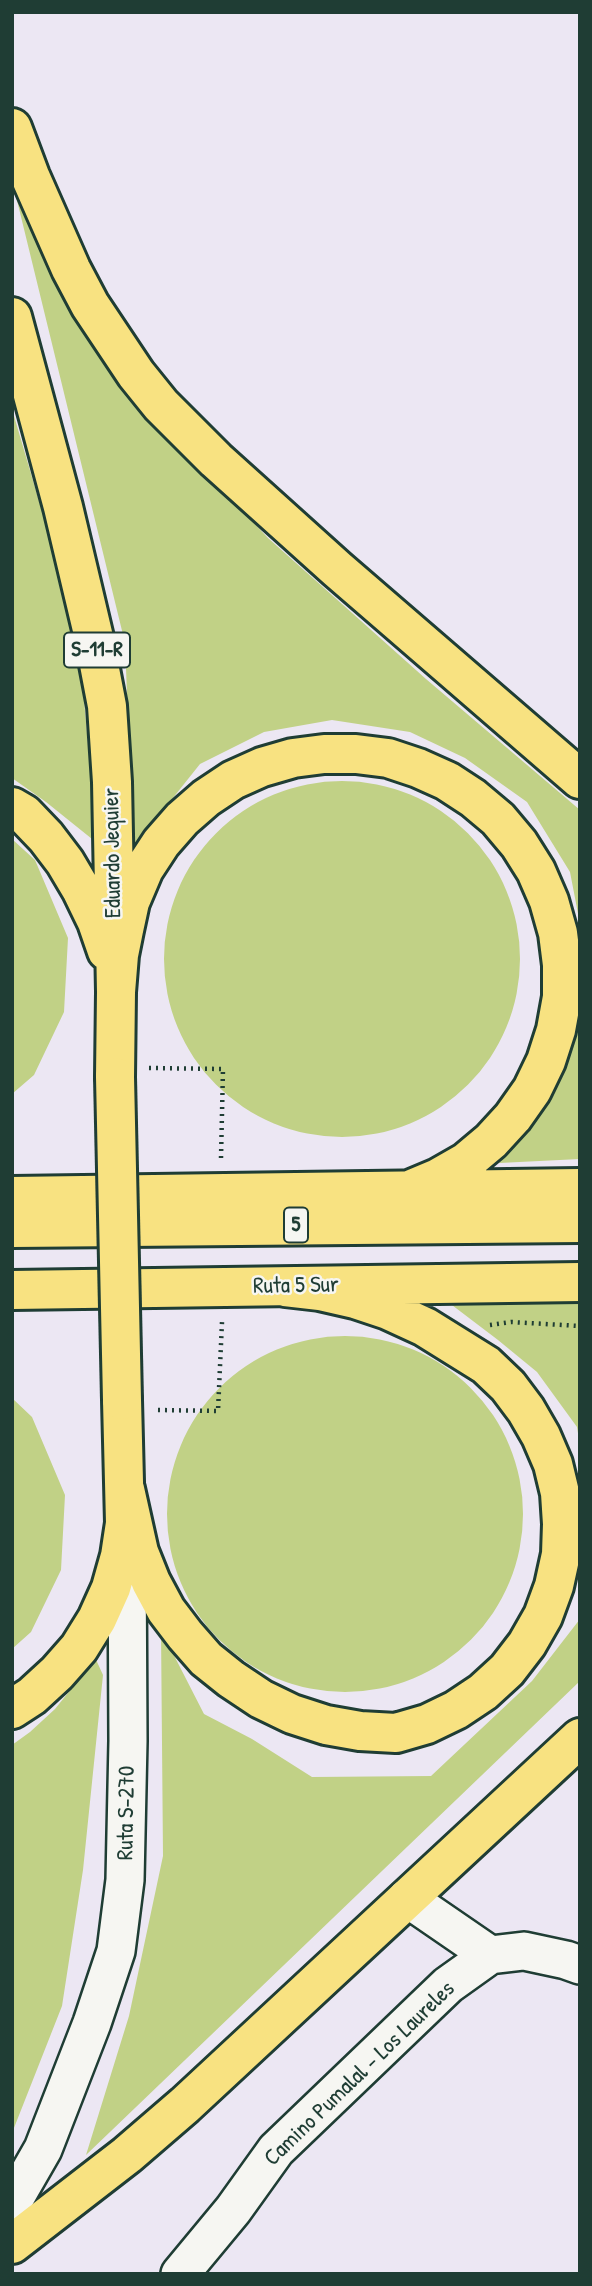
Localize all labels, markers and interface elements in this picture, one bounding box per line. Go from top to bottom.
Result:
road number: S-11-R [64,632,130,668]
street label: Eduardo Jequier [98,788,128,918]
road number: 5 [284,1208,308,1242]
street label: Ruta 5 Sur [253,1271,339,1301]
street label: Ruta S-270 [112,1766,142,1860]
street label: Camino Pumalal - Los Laureles [259,1976,461,2172]

